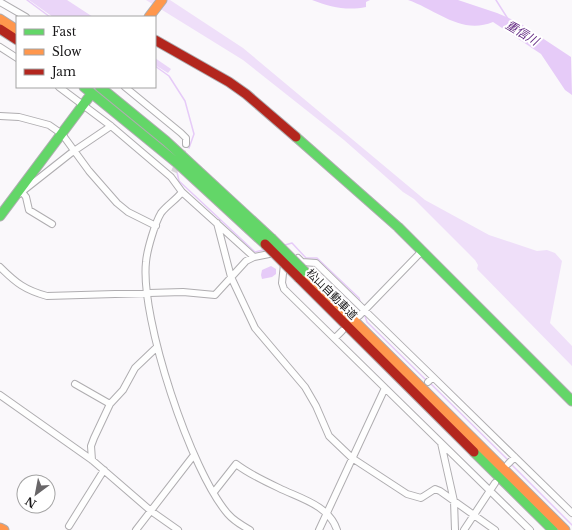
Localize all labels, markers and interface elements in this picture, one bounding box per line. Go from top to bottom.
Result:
legend [16,16,156,88]
water label: 重信川 [503,17,543,49]
text: Fast [52,24,77,39]
text: Slow [52,44,82,59]
text: Jam [50,64,76,79]
street label: 松山自動車道 [304,266,360,322]
north arrow [16,474,56,514]
text: N [22,493,39,511]

